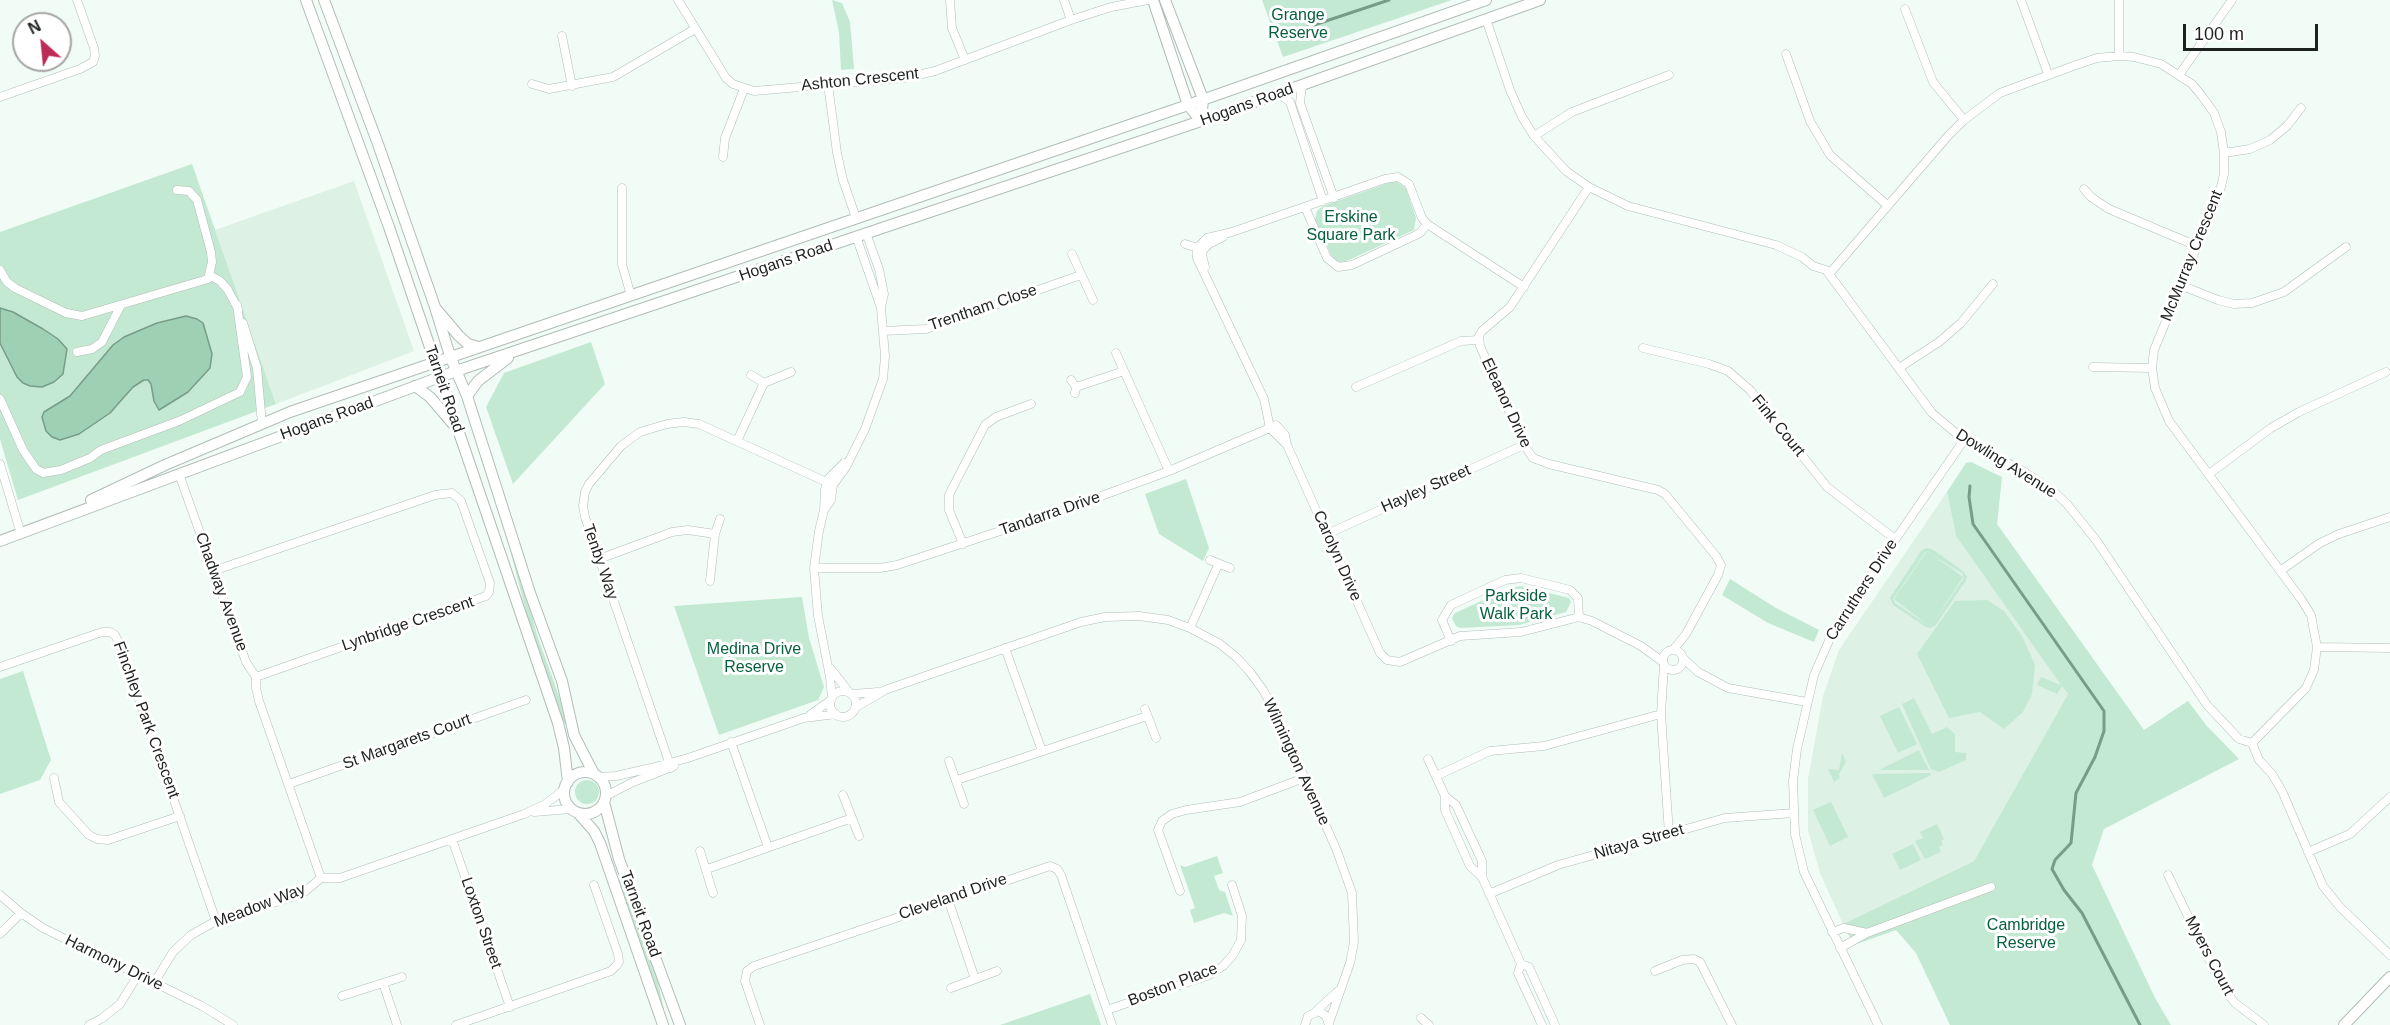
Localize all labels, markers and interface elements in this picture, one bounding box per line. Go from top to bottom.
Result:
park label: Grange Reserve [1268,6,1328,44]
north arrow [12,12,72,72]
scale bar [2186,12,2321,50]
text: N [25,17,44,37]
text: 100 m [2194,24,2244,44]
street label: Ashton Crescent [800,64,920,96]
street label: Hogans Road [1198,79,1296,131]
street label: McMurray Crescent [2157,188,2227,324]
park label: Erskine Square Park [1307,208,1395,246]
street label: Hogans Road [737,236,835,286]
street label: Trentham Close [926,280,1040,336]
street label: Tarneit Road [420,343,468,435]
street label: Eleanor Drive [1477,355,1535,451]
street label: Fink Court [1747,391,1809,461]
street label: Hogans Road [278,393,376,445]
street label: Dowling Avenue [1952,425,2060,503]
street label: Hayley Street [1378,461,1474,517]
street label: Tandarra Drive [997,488,1103,540]
street label: Carolyn Drive [1309,508,1365,604]
street label: Tenby Way [578,522,622,602]
street label: Chadway Avenue [191,530,251,654]
street label: Carruthers Drive [1822,536,1902,644]
park label: Parkside Walk Park [1480,587,1552,625]
street label: Lynbridge Crescent [340,592,476,656]
street label: Finchley Park Crescent [109,639,183,801]
park label: Medina Drive Reserve [707,640,801,678]
street label: Wilmington Avenue [1258,696,1334,828]
street label: St Margarets Court [340,710,474,774]
street label: Nitaya Street [1592,820,1686,864]
street label: Tarneit Road [615,868,665,960]
street label: Cleveland Drive [896,870,1010,924]
street label: Loxton Street [456,875,506,971]
street label: Meadow Way [212,880,308,932]
street label: Myers Court [2180,913,2238,999]
park label: Cambridge Reserve [1987,916,2065,954]
street label: Harmony Drive [62,931,166,995]
street label: Boston Place [1126,959,1220,1011]

